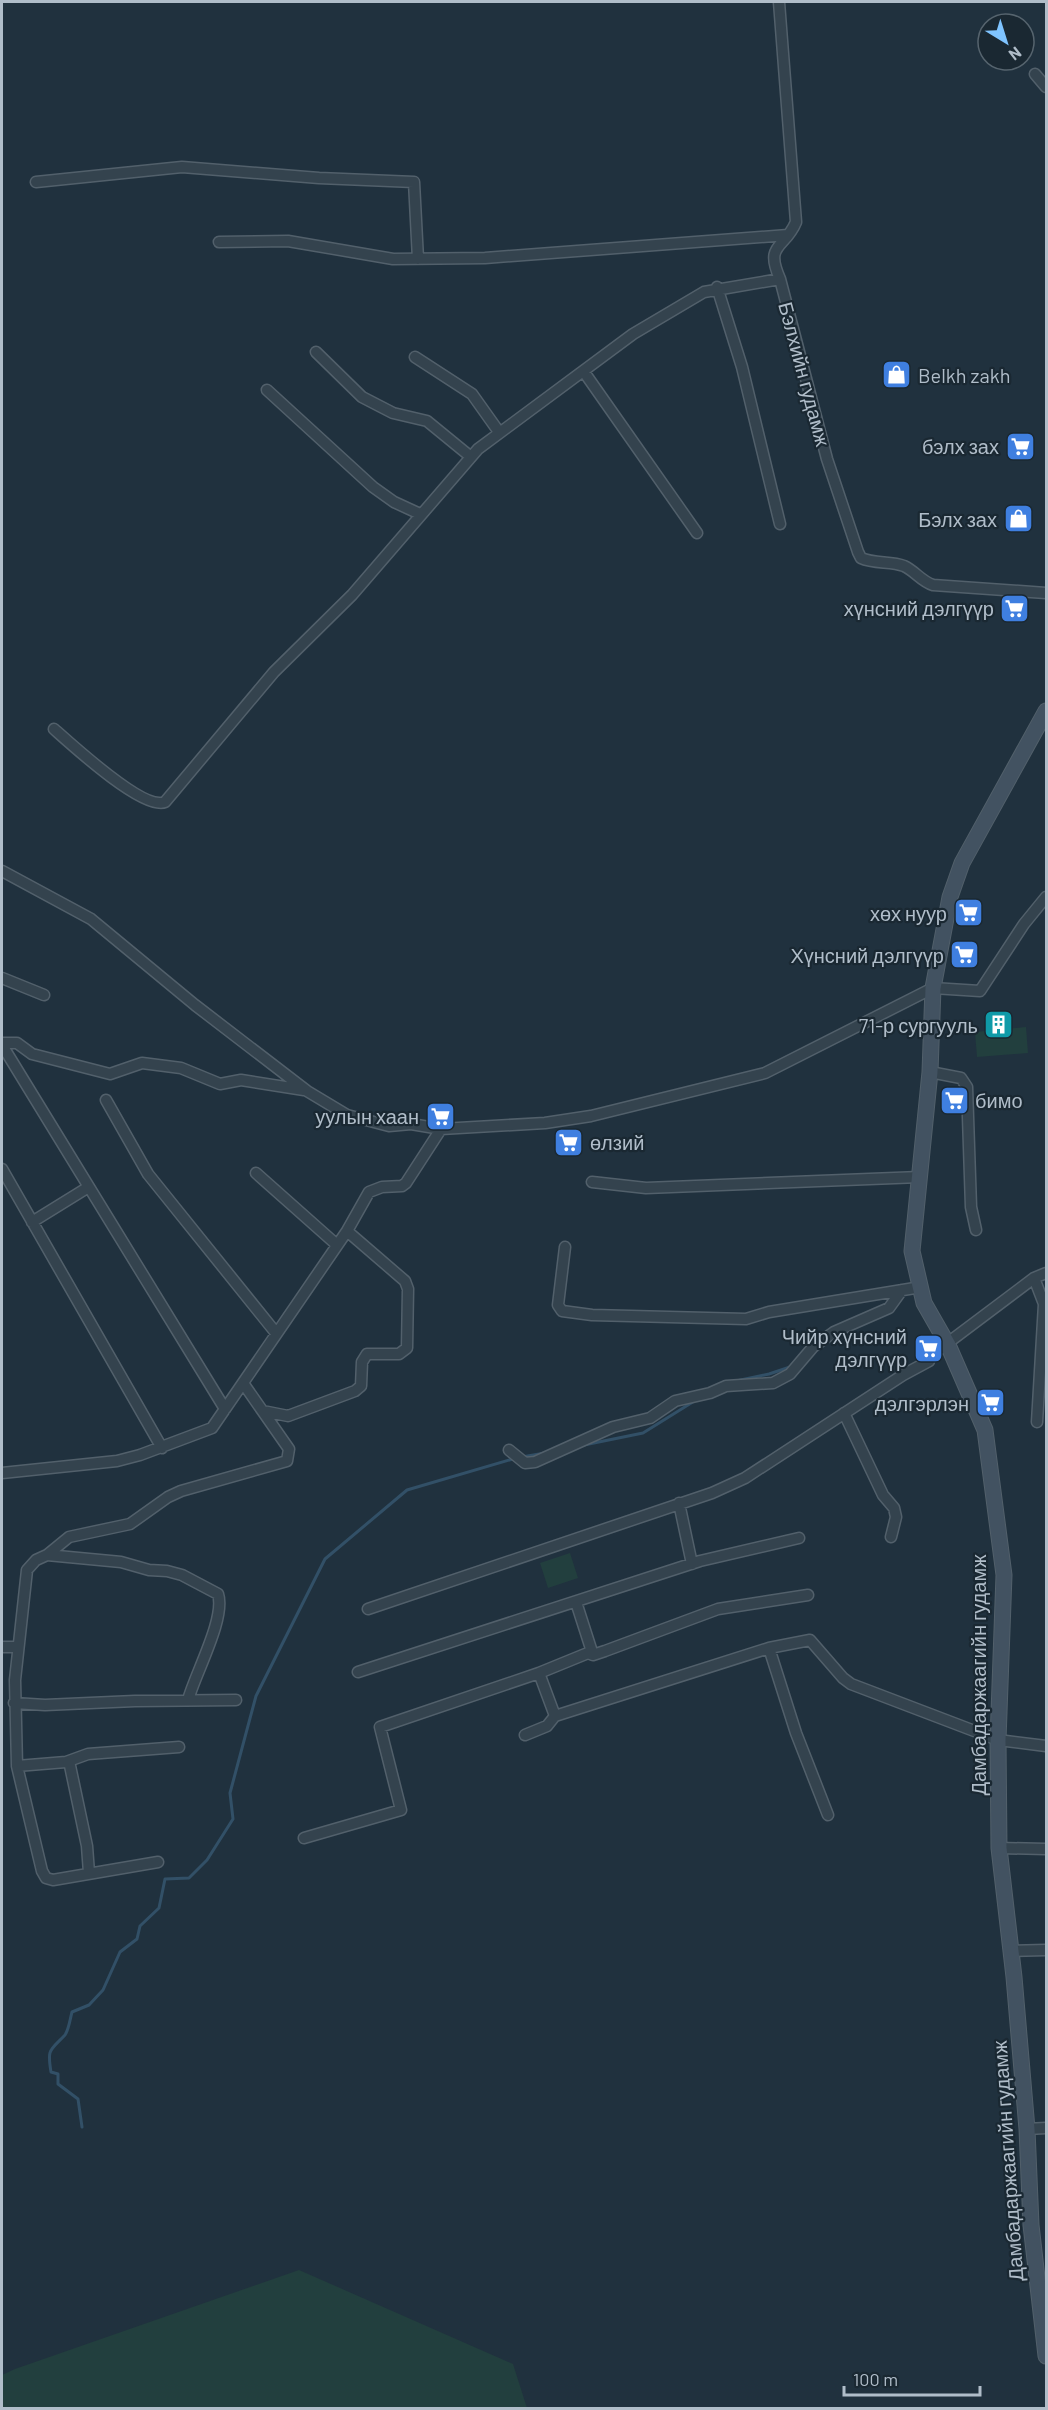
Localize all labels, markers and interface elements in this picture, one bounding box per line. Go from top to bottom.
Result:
north arrow [976,12,1036,72]
text: N [1006,43,1026,65]
street label: Бэлхийн гудамж [774,299,836,449]
shop icon: Belkh zakh [881,359,913,391]
place label: Belkh zakh [918,363,1011,387]
supermarket icon: бэлх зах [1004,430,1036,462]
place label: бэлх зах [922,434,999,458]
shop icon: Бэлх зах [1002,503,1034,535]
place label: Бэлх зах [918,507,997,531]
supermarket icon: хүнсний дэлгүүр [999,592,1031,624]
place label: хүнсний дэлгүүр [844,596,994,620]
supermarket icon: хөх нуур [952,897,984,929]
place label: хөх нуур [870,901,947,925]
supermarket icon: Хүнсний дэлгүүр [949,939,981,971]
place label: Хүнсний дэлгүүр [790,943,944,967]
building icon: 71-р сургууль [983,1009,1015,1041]
place label: 71-р сургууль [859,1013,978,1037]
supermarket icon: бимо [938,1084,970,1116]
place label: бимо [975,1088,1023,1112]
supermarket icon: уулын хаан [424,1100,456,1132]
place label: уулын хаан [315,1104,419,1128]
supermarket icon: өлзий [553,1126,585,1158]
place label: өлзий [590,1130,644,1154]
place label: Чийр хүнсний дэлгүүр [782,1324,907,1371]
supermarket icon: Чийр хүнсний дэлгүүр [912,1332,944,1364]
supermarket icon: дэлгэрлэн [974,1387,1006,1419]
place label: дэлгэрлэн [875,1391,969,1415]
street label: Дамбадаржаагийн гудамж [966,1554,990,1796]
street label: Дамбадаржаагийн гудамж [987,2039,1027,2282]
scale bar [844,2359,980,2397]
text: 100 m [853,2368,898,2390]

